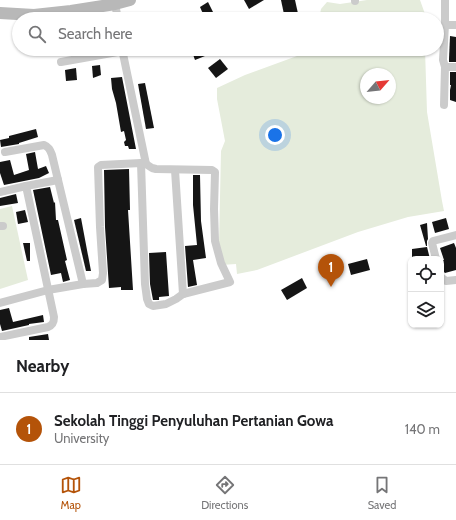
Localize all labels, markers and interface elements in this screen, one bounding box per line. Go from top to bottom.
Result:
search box [12,12,444,56]
icon: search [26,23,48,45]
text: Search here [58,25,133,43]
north arrow [360,68,396,104]
your location [265,125,285,145]
pin: 1 [318,254,344,287]
map controls [408,256,444,328]
button: locate [408,256,444,292]
button: layers [408,292,444,328]
text: Nearby [16,356,69,376]
text: Sekolah Tinggi Penyuluhan Pertanian Gowa [54,412,334,430]
text: 1 [27,421,31,437]
text: 140 m [405,421,440,437]
text: University [54,430,109,446]
tab: Map [60,474,82,512]
tab: Directions [201,474,248,512]
tab: Saved [368,474,396,512]

